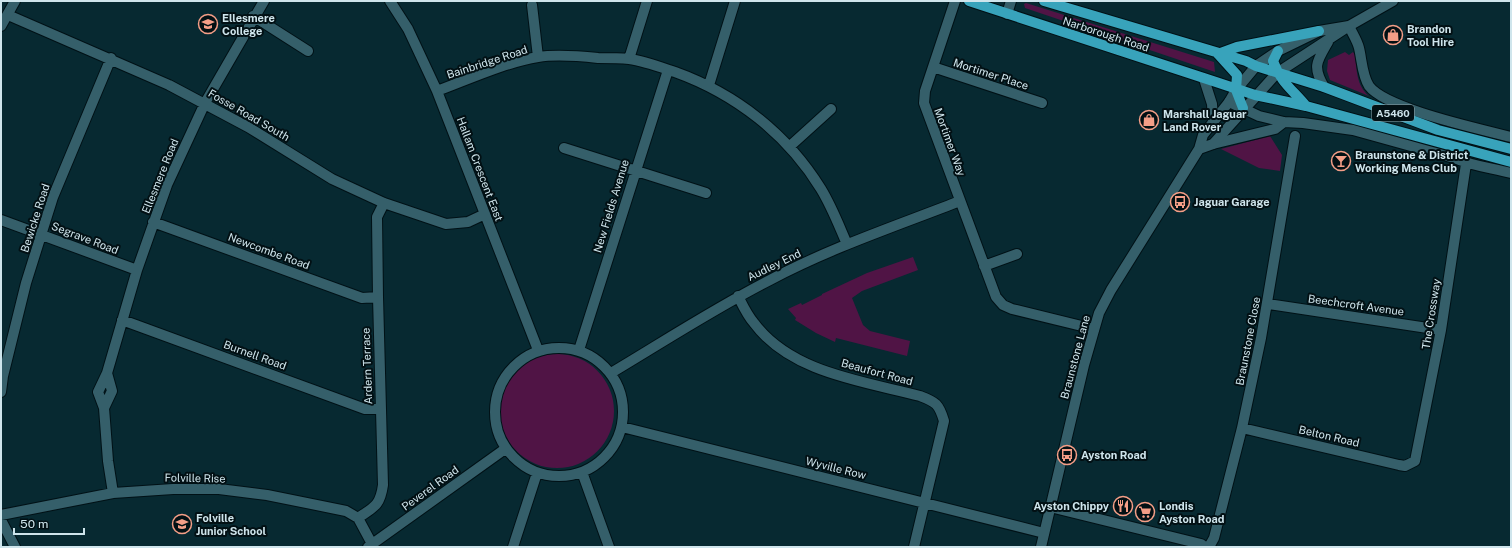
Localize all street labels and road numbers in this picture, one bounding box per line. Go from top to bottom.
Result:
street label: Narborough Road [1061,14,1151,54]
street label: Bainbridge Road [445,43,529,81]
street label: Mortimer Place [952,56,1030,92]
street label: Fosse Road South [206,87,292,143]
road number: A5460 [1372,105,1414,121]
street label: Mortimer Way [932,106,968,178]
street label: Hallam Crescent East [455,115,505,223]
street label: Ellesmere Road [140,137,180,215]
street label: New Fields Avenue [591,158,631,254]
street label: Bewicke Road [18,182,52,254]
street label: Segrave Road [50,220,120,256]
street label: Newcombe Road [227,231,311,271]
street label: Audley End [745,247,803,283]
street label: The Crossway [1420,278,1442,350]
street label: Beechcroft Avenue [1307,292,1405,318]
street label: Braunstone Close [1234,296,1262,386]
street label: Braunstone Lane [1058,314,1092,400]
street label: Ardern Terrace [360,327,374,405]
street label: Burnell Road [222,338,288,372]
street label: Beaufort Road [840,357,914,387]
street label: Belton Road [1297,423,1361,449]
street label: Wyville Row [805,455,868,481]
street label: Peverel Road [399,463,461,513]
street label: Folville Rise [164,471,226,485]

